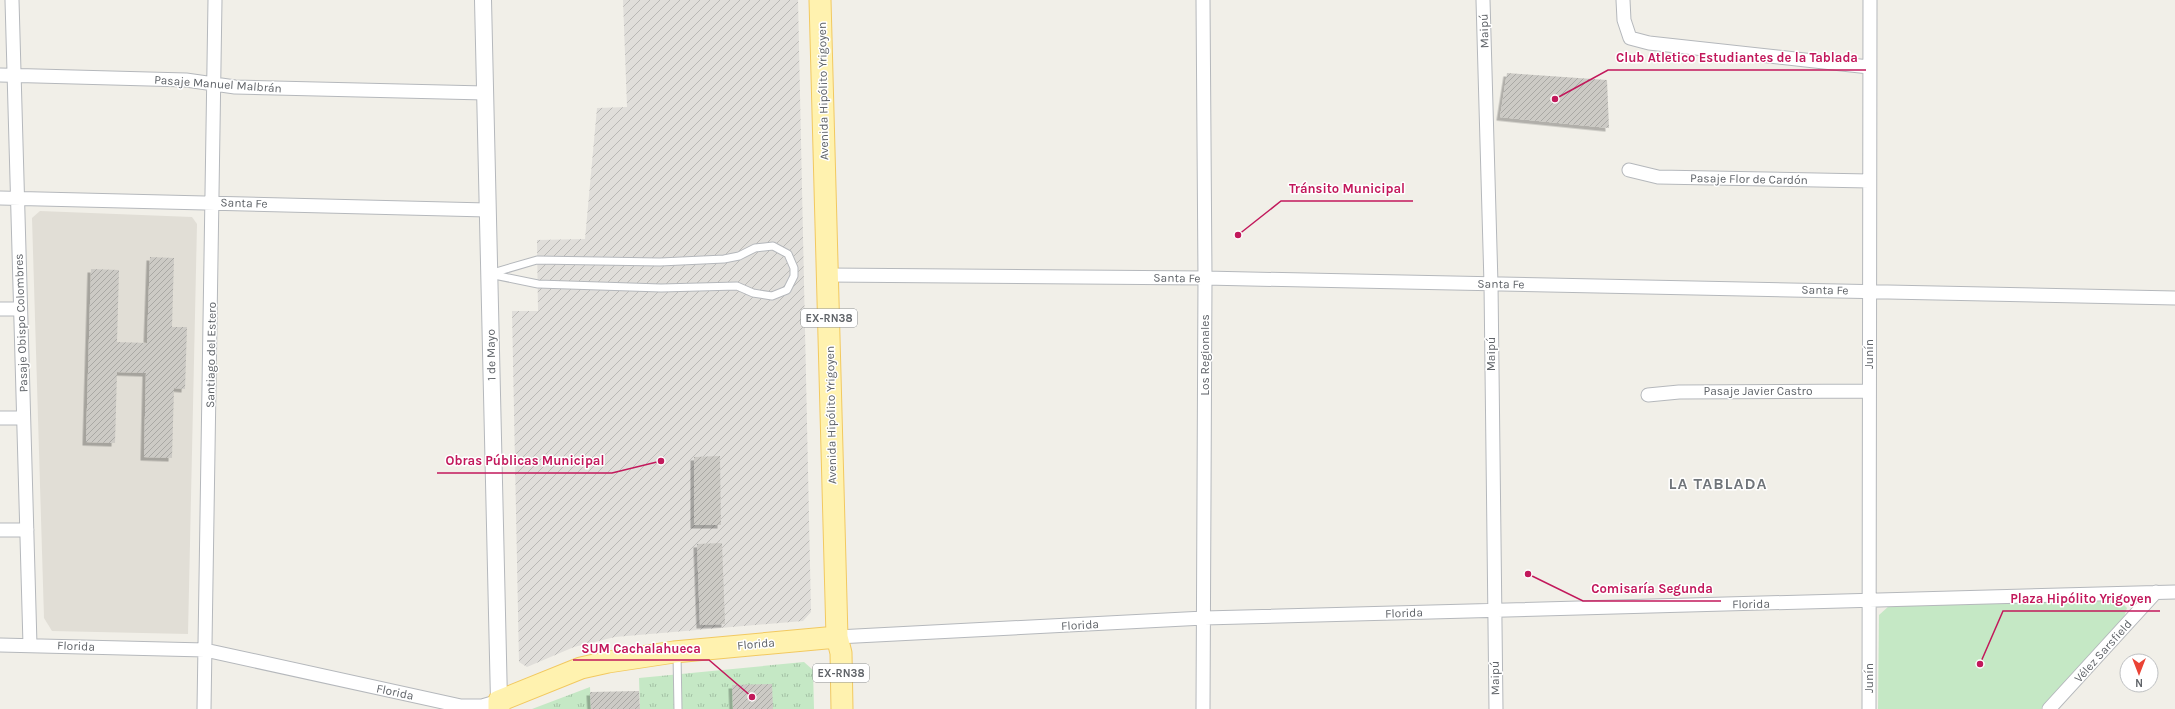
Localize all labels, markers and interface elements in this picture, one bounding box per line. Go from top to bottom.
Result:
street label: Maipú [1476,13,1492,49]
street label: Avenida Hipólito Yrigoyen [815,22,831,160]
callout: Club Atletico Estudiantes de la Tablada [1608,45,1866,70]
text: Club Atletico Estudiantes de la Tablada [1616,50,1858,65]
street label: Pasaje Manuel Malbrán [154,73,282,95]
street label: Pasaje Flor de Cardón [1690,171,1808,187]
callout: Tránsito Municipal [1281,176,1413,201]
text: Tránsito Municipal [1289,181,1405,196]
street label: Santa Fe [220,195,268,211]
street label: Pasaje Obispo Colombres [12,253,30,393]
street label: Santa Fe [1153,271,1201,285]
street label: Santa Fe [1477,277,1525,291]
street label: Santa Fe [1801,283,1849,297]
street label: Santiago del Estero [203,302,219,408]
road number: EX-RN38 [801,309,857,327]
street label: Los Regionales [1198,314,1212,396]
street label: 1 de Mayo [484,329,498,381]
street label: Maipú [1484,337,1498,371]
street label: Junín [1862,339,1876,369]
street label: Avenida Hipólito Yrigoyen [823,346,839,484]
street label: Pasaje Javier Castro [1703,384,1813,398]
callout: Obras Públicas Municipal [437,448,612,473]
text: Obras Públicas Municipal [446,453,604,468]
district label: LA TABLADA [1668,474,1768,493]
callout: Comisaría Segunda [1583,576,1721,601]
text: Comisaría Segunda [1591,581,1713,596]
callout: Plaza Hipólito Yrigoyen [2003,586,2160,611]
text: Plaza Hipólito Yrigoyen [2010,591,2152,606]
street label: Florida [1732,597,1770,611]
street label: Florida [1385,605,1423,621]
street label: Florida [1061,617,1099,633]
street label: Vélez Sarsfield [2071,617,2135,685]
callout: SUM Cachalahueca [573,635,709,660]
street label: Florida [737,635,775,653]
street label: Florida [57,638,95,654]
text: SUM Cachalahueca [581,641,701,656]
north arrow [2119,653,2159,693]
street label: Maipú [1488,661,1502,695]
street label: Junín [1862,663,1876,693]
road number: EX-RN38 [813,664,869,682]
text: N [2135,676,2143,689]
street label: Florida [375,681,415,703]

